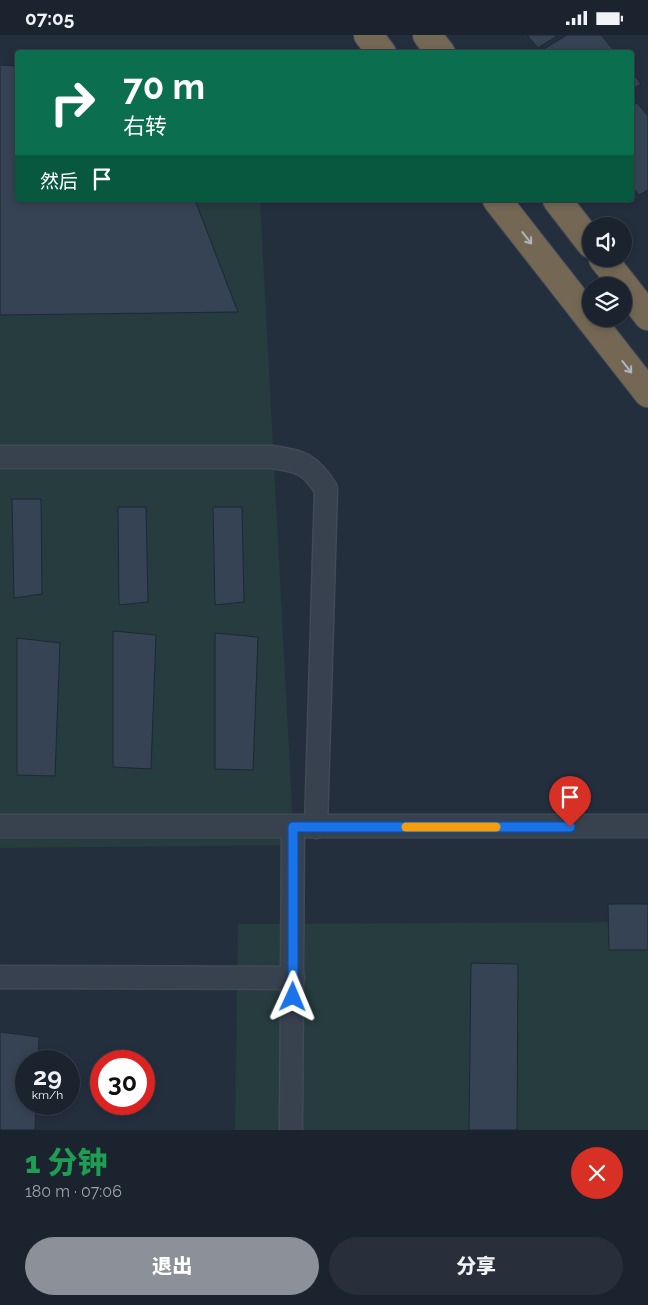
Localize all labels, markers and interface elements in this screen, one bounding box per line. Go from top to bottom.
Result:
text: 07:05 [25,7,74,29]
text: 70 m [123,66,205,107]
icon: right [40,70,105,135]
text: 右转 [123,113,167,139]
icon: arrive [88,165,116,193]
text: 然后 [40,170,78,192]
map controls [582,217,632,327]
button: sound [582,217,632,267]
one-way arrow [521,232,532,245]
button: layers [582,277,632,327]
one-way arrow [621,360,632,373]
pin [549,776,591,827]
icon: arrive [556,783,584,811]
position arrow [266,970,318,1022]
speed limit sign: 30 [90,1050,155,1115]
text: 29 [33,1061,62,1091]
text: km/h [32,1088,63,1102]
text: 1 分钟 [25,1145,108,1180]
button: close [571,1147,623,1199]
text: 180 m · 07:06 [25,1182,122,1201]
button: 退出 [25,1237,319,1295]
button: 分享 [329,1237,623,1295]

